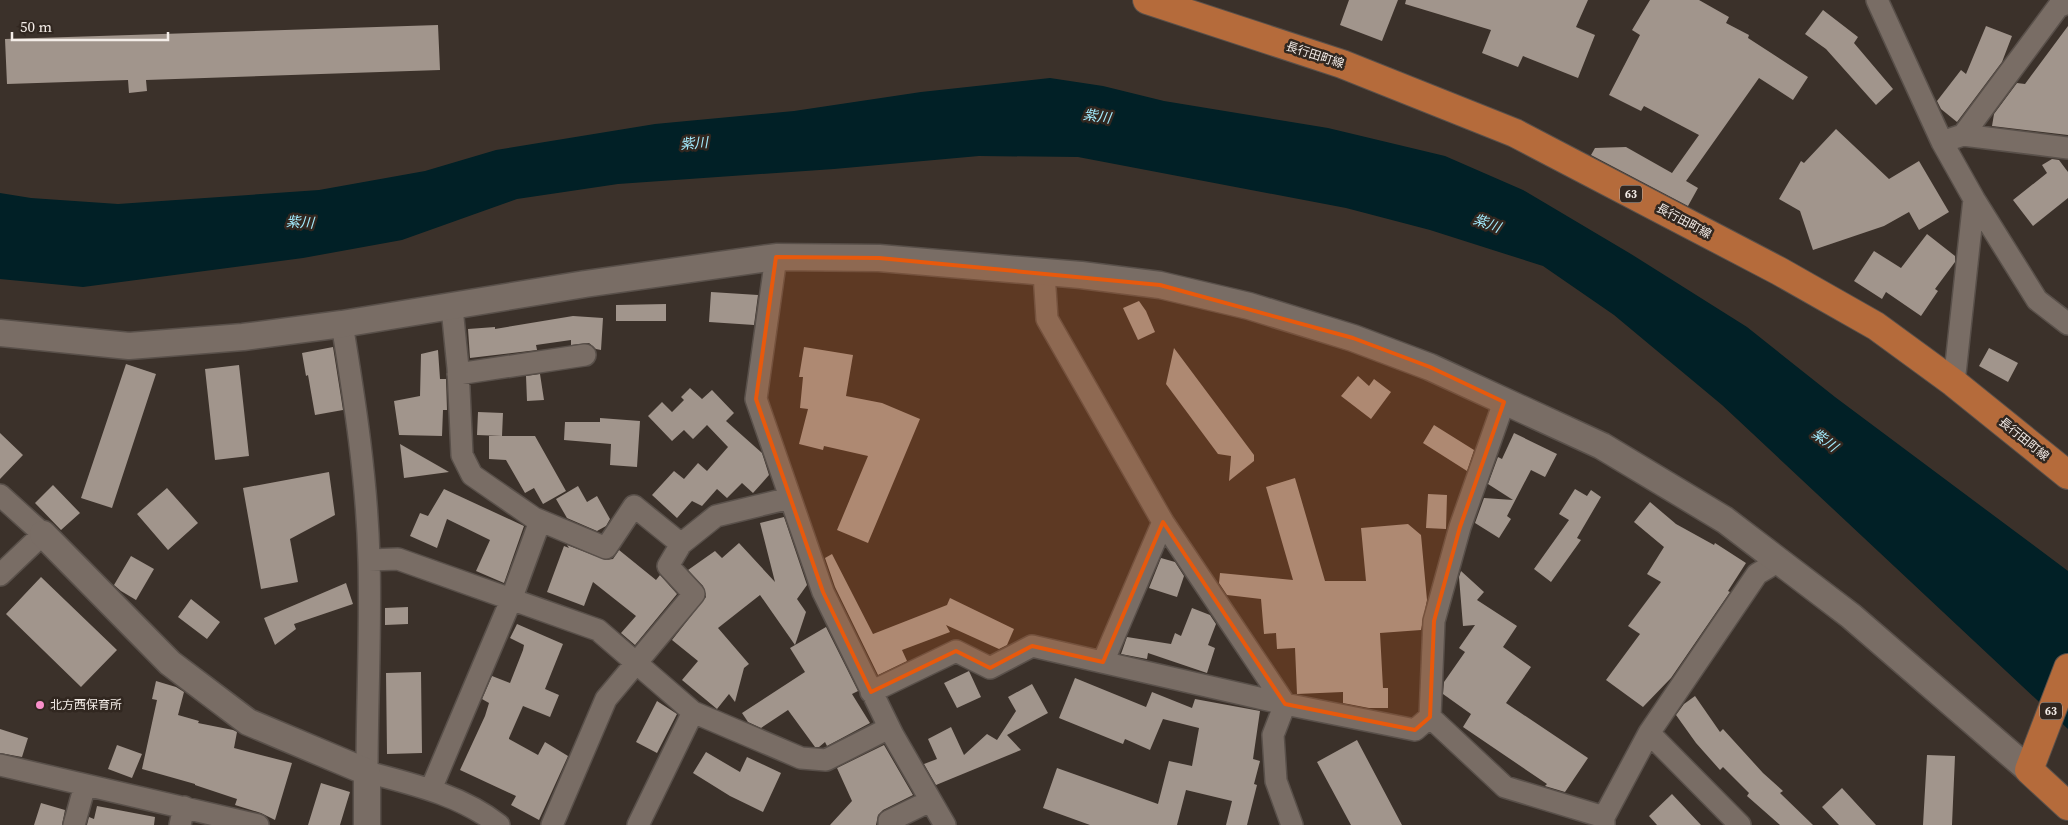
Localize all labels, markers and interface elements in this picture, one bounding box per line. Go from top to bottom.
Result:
scale bar [12,10,169,42]
text: 50 m [20,16,52,37]
street label: 長行田町線 [1284,38,1346,72]
water label: 紫川 [1082,104,1114,128]
water label: 紫川 [679,132,711,154]
road number: 63 [1620,185,1642,202]
street label: 長行田町線 [1654,200,1714,242]
water label: 紫川 [1470,209,1505,238]
water label: 紫川 [285,211,317,233]
street label: 長行田町線 [1996,414,2052,464]
water label: 紫川 [1808,424,1844,457]
place label: 北方西保育所 [50,697,122,713]
marker: 北方西保育所 [34,699,46,711]
road number: 63 [2040,702,2062,719]

